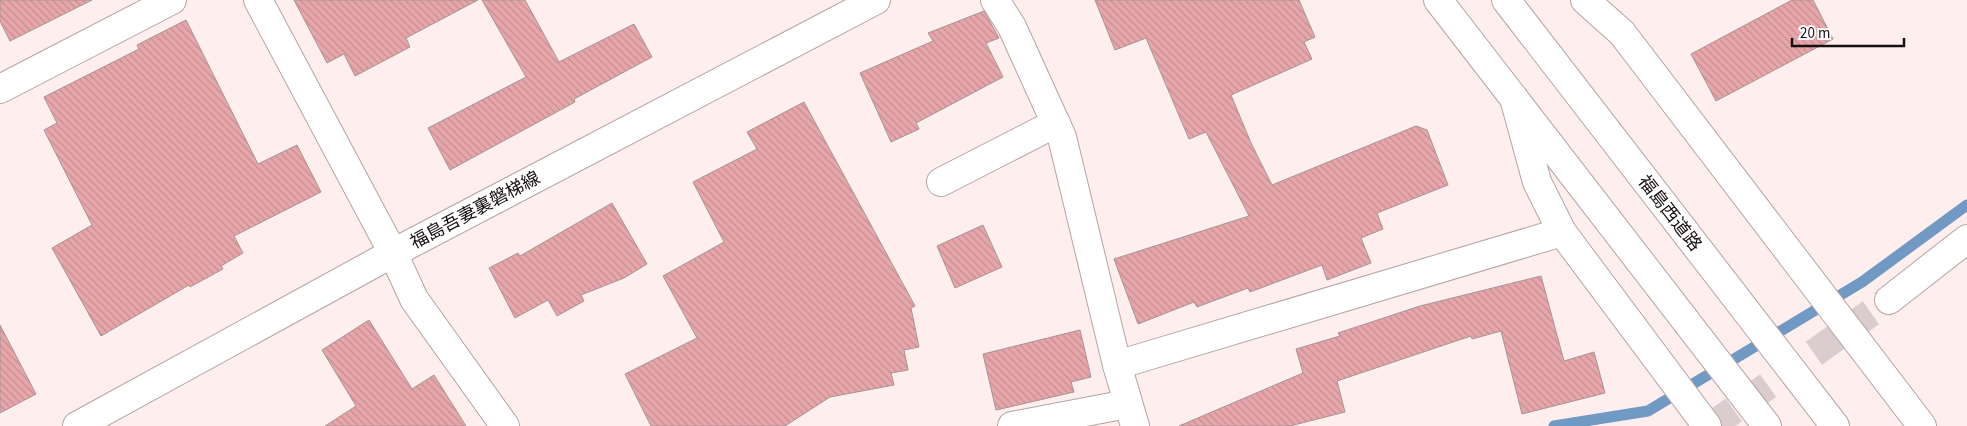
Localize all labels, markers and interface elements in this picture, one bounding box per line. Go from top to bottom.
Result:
scale bar [1792,15,1904,47]
text: 20 m [1800,23,1830,44]
street label: 福島吾妻裏磐梯線 [406,166,545,255]
street label: 福島西道路 [1632,170,1707,256]

